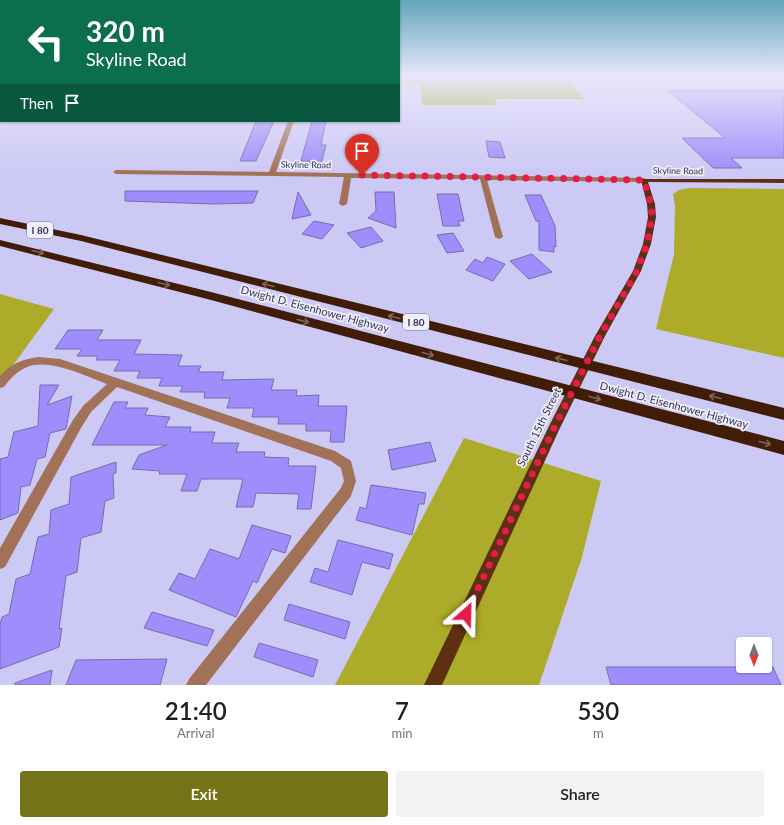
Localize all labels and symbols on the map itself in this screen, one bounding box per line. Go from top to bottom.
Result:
pin [345,134,379,175]
street label: Skyline Road [281,159,331,170]
street label: Skyline Road [653,165,703,176]
road number: I 80 [27,222,53,238]
one-way arrow [31,249,44,256]
one-way arrow [157,281,170,288]
one-way arrow [262,281,275,289]
street label: Dwight D. Eisenhower Highway [240,282,391,335]
one-way arrow [388,313,401,320]
road number: I 80 [403,314,429,330]
one-way arrow [296,317,309,325]
one-way arrow [422,351,435,358]
one-way arrow [555,354,568,362]
street label: Dwight D. Eisenhower Highway [599,378,750,431]
street label: South 15th Street [514,385,563,468]
one-way arrow [708,393,721,400]
one-way arrow [588,395,601,402]
one-way arrow [758,440,771,448]
position arrow [445,593,487,635]
north arrow [736,637,772,673]

